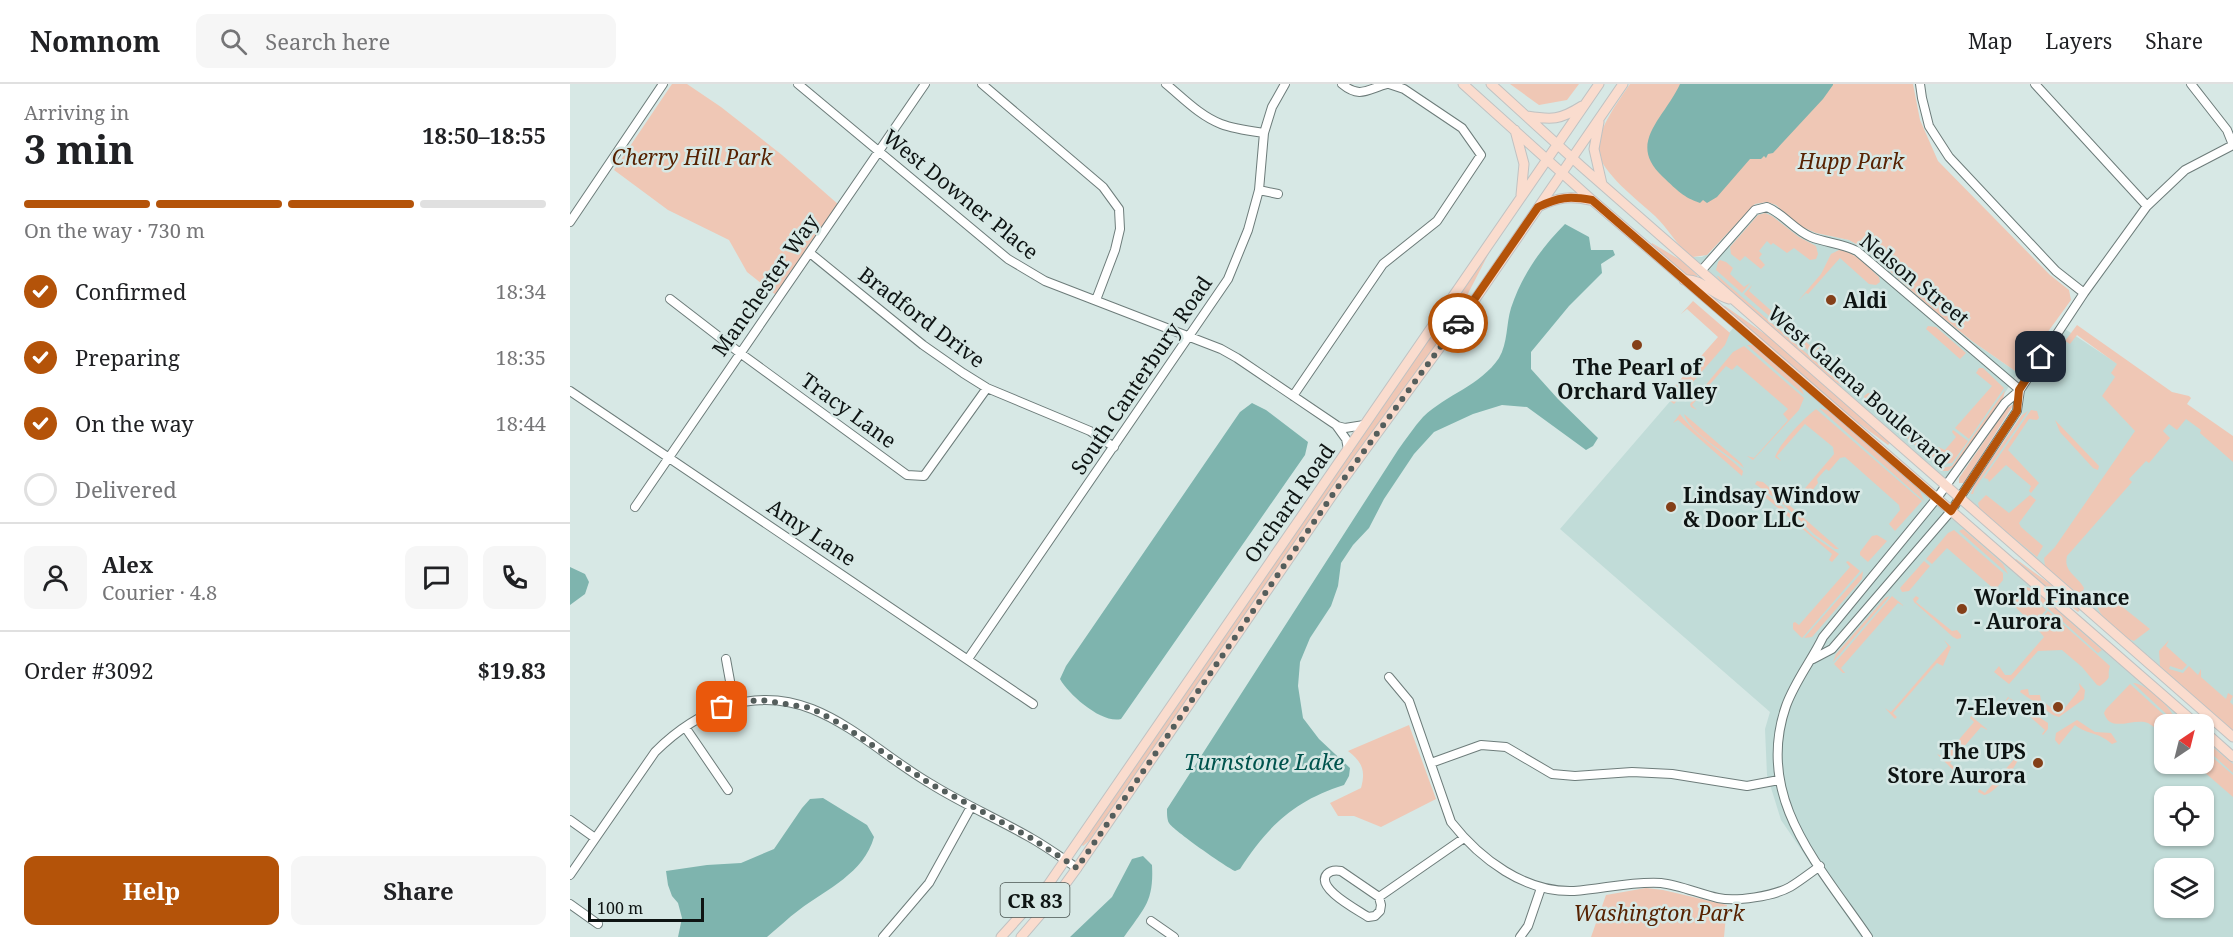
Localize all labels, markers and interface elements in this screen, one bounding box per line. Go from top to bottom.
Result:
search box [196,14,616,68]
text: Nomnom [30,22,160,60]
icon: search [217,25,250,58]
text: Search here [265,26,390,56]
text: Map [1968,27,2012,55]
text: Layers [2045,27,2112,55]
text: Share [2145,27,2203,55]
text: Arriving in [24,99,129,126]
text: 18:50–18:55 [422,120,546,150]
text: 3 min [24,122,134,175]
street label: West Downer Place [877,123,1045,265]
park label: Cherry Hill Park [612,143,773,171]
park label: Hupp Park [1797,147,1905,175]
street label: Manchester Way [706,208,824,362]
text: On the way · 730 m [24,217,205,244]
street label: Nelson Street [1855,226,1975,332]
street label: Bradford Drive [853,260,991,374]
street label: South Canterbury Road [1064,270,1218,480]
icon: check [24,275,57,308]
text: Confirmed [75,276,186,306]
text: 18:34 [496,278,546,305]
place label: Aldi [1843,286,1888,314]
courier [1428,293,1488,353]
marker: Aldi [1824,293,1838,307]
street label: West Galena Boulevard [1762,299,1956,473]
icon: car [1442,307,1475,340]
pin [2015,331,2066,382]
marker: The Pearl of Orchard Valley [1630,338,1644,352]
icon: home [2024,340,2057,373]
icon: check [24,341,57,374]
text: Preparing [75,342,180,372]
text: 18:35 [496,344,546,371]
place label: The Pearl of Orchard Valley [1557,353,1718,405]
street label: Tracy Lane [796,366,902,454]
icon: check [24,407,57,440]
text: On the way [75,408,194,438]
text: 18:44 [496,410,546,437]
street label: Orchard Road [1237,438,1341,568]
text: Delivered [75,474,177,504]
place label: Lindsay Window & Door LLC [1683,481,1860,533]
street label: Amy Lane [762,492,862,572]
marker: Lindsay Window & Door LLC [1664,500,1678,514]
button: person [24,546,87,609]
button: chat [405,546,468,609]
button: phone [483,546,546,609]
text: Alex [102,549,153,579]
text: Courier · 4.8 [102,579,217,606]
place label: World Finance - Aurora [1974,583,2130,635]
marker: World Finance - Aurora [1955,602,1969,616]
text: Order #3092 [24,655,154,685]
text: $19.83 [477,655,546,685]
pin [696,681,747,732]
icon: bag [705,690,738,723]
place label: 7-Eleven [1956,693,2046,721]
marker: 7-Eleven [2051,700,2065,714]
north arrow [2154,714,2214,774]
map controls [2154,714,2214,918]
place label: The UPS Store Aurora [1888,737,2026,789]
water label: Turnstone Lake [1184,746,1344,776]
marker: The UPS Store Aurora [2031,756,2045,770]
button: locate [2154,786,2214,846]
button: Help [24,856,279,925]
button: Share [291,856,546,925]
button: layers [2154,858,2214,918]
road number: CR 83 [1000,883,1070,917]
scale bar [588,895,704,922]
text: 100 m [597,897,643,919]
park label: Washington Park [1574,899,1745,927]

